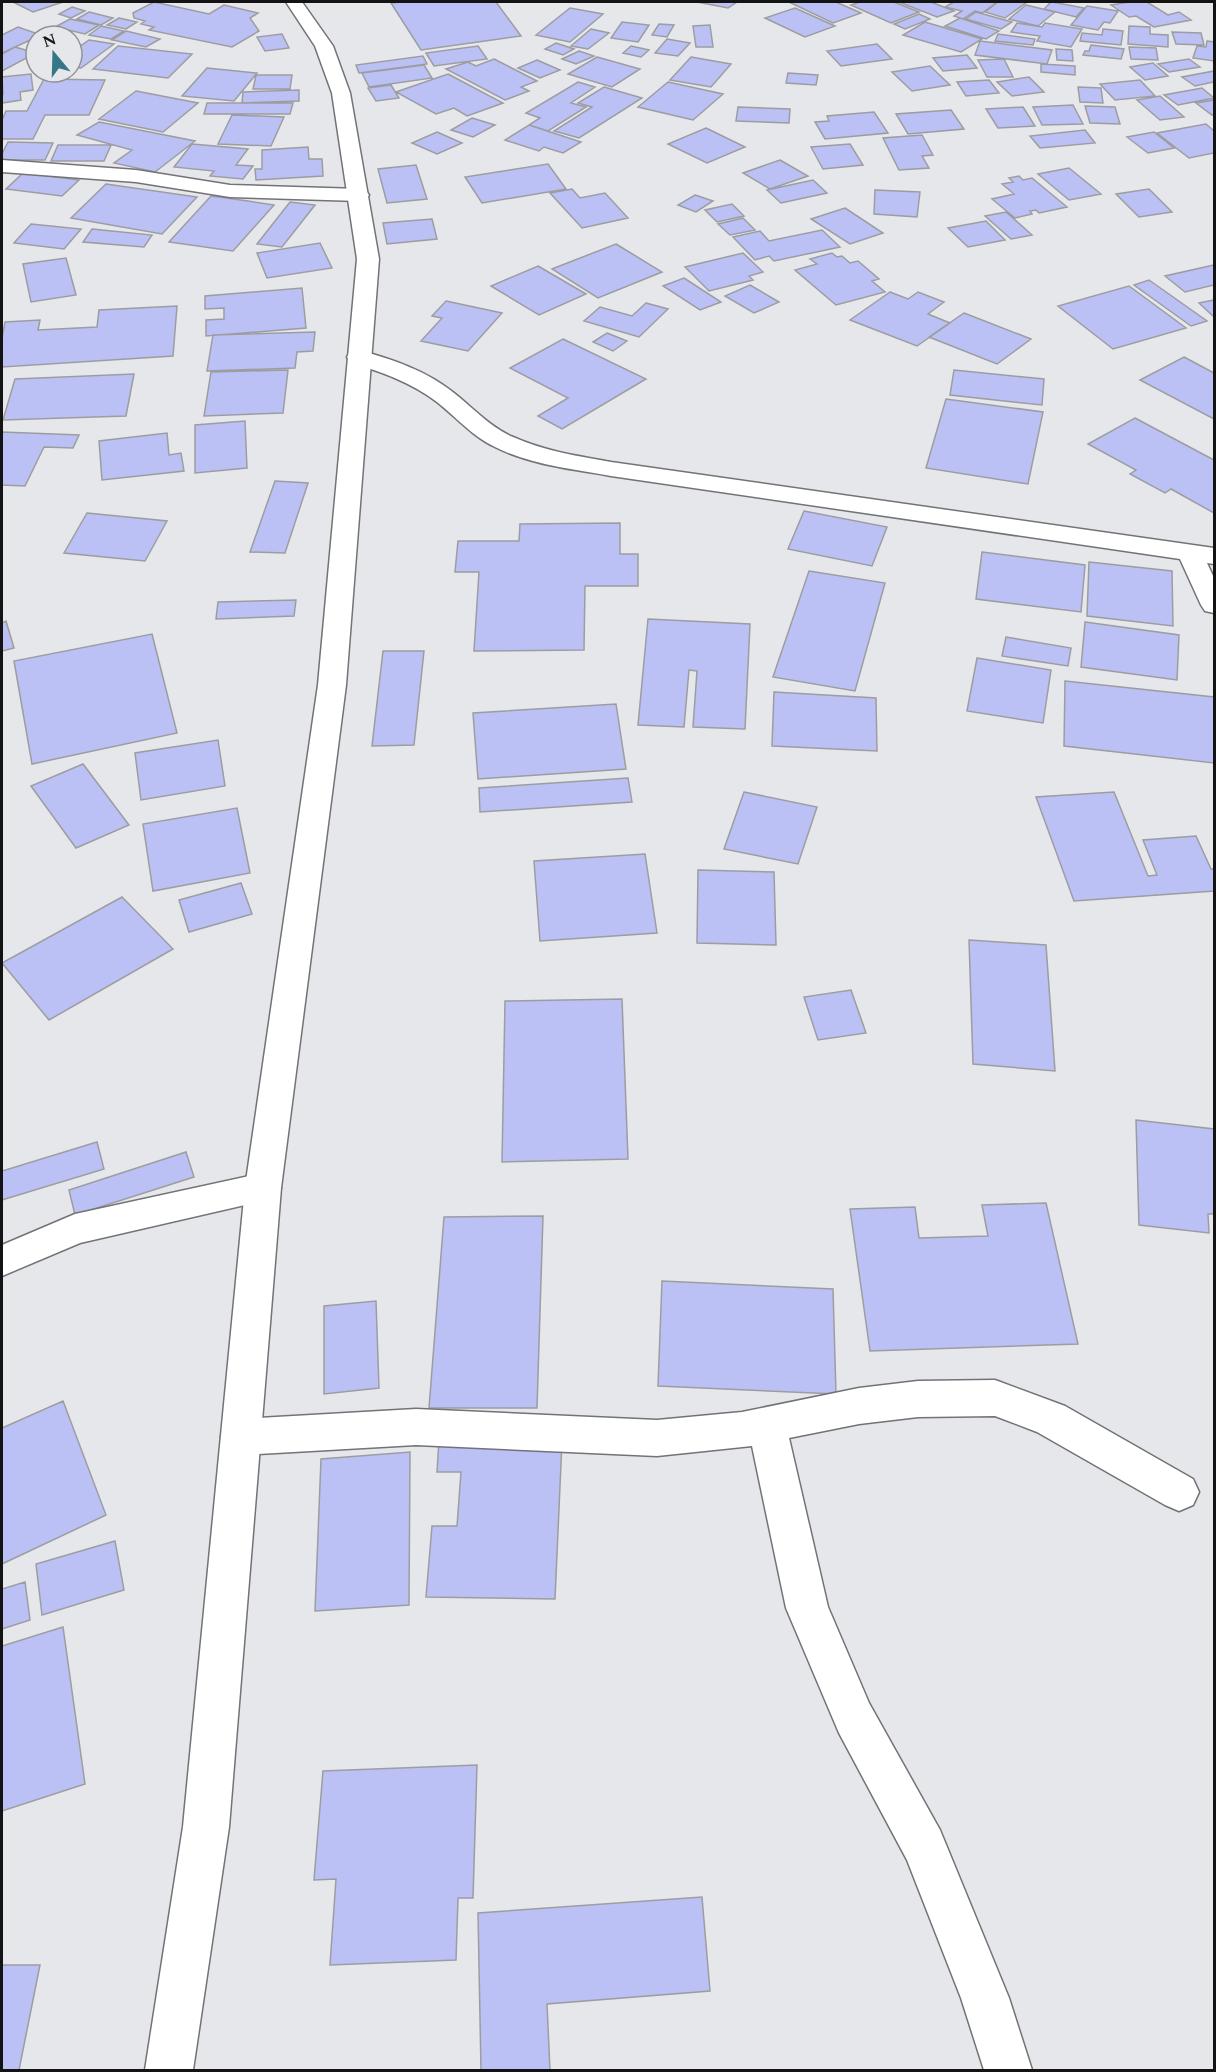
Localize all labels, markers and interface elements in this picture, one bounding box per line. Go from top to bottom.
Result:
north arrow [24,24,84,84]
text: N [39,27,60,54]

